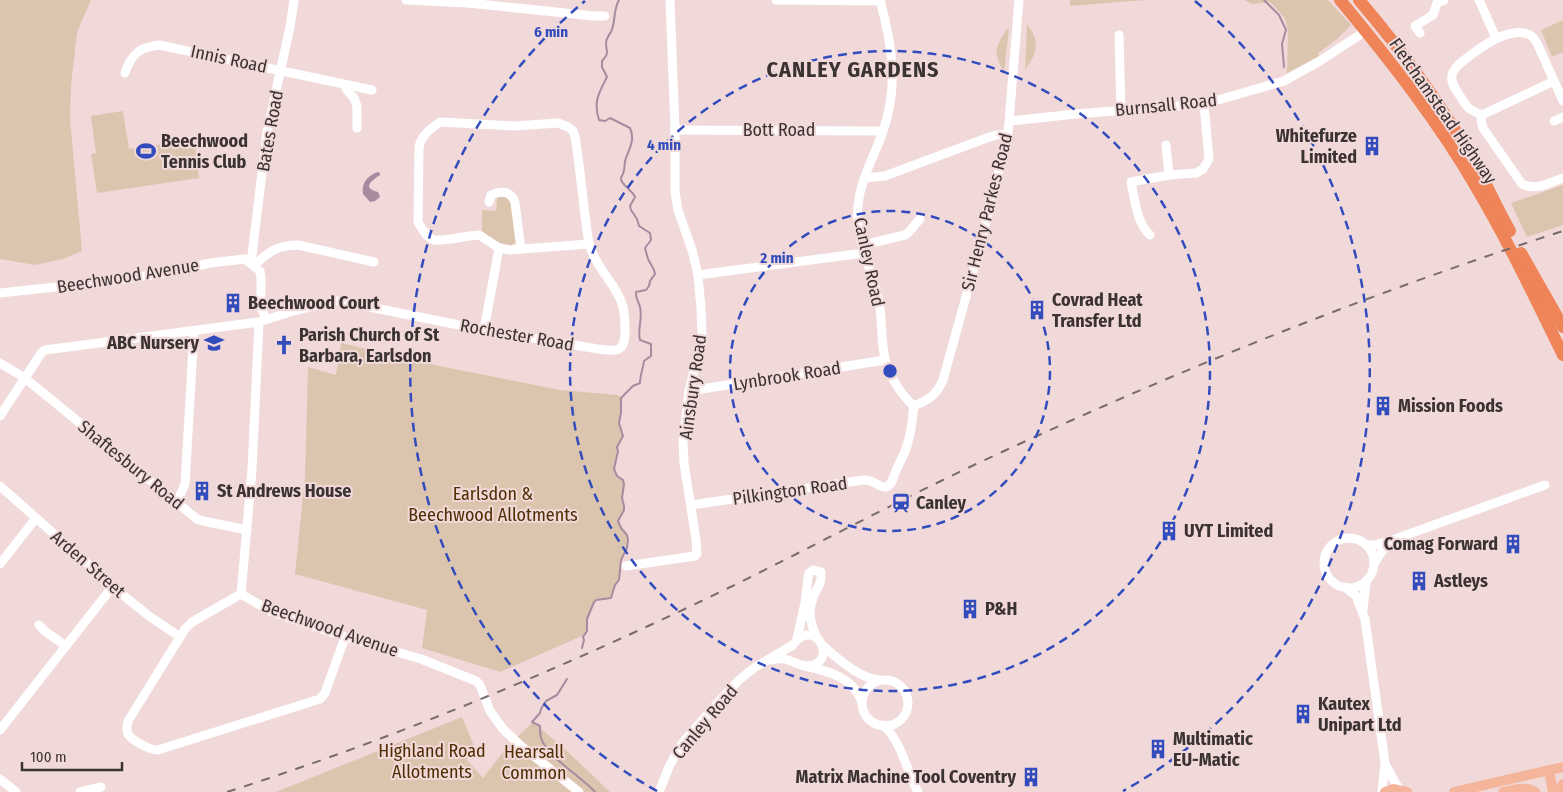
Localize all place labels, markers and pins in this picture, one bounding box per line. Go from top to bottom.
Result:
place label: Whitefurze Limited [1276,125,1357,168]
place label: Beechwood Tennis Club [161,130,248,173]
building icon: Whitefurze Limited [1361,135,1383,157]
sports icon: Beechwood Tennis Club [135,140,157,162]
place label: Covrad Heat Transfer Ltd [1052,289,1143,332]
building icon: Beechwood Court [222,292,244,314]
place label: Beechwood Court [248,292,380,314]
building icon: Covrad Heat Transfer Ltd [1026,299,1048,321]
place label: Parish Church of St Barbara, Earlsdon [299,324,440,367]
place label: ABC Nursery [106,332,199,354]
school or university icon: ABC Nursery [203,332,225,354]
church icon: Parish Church of St Barbara, Earlsdon [273,334,295,356]
centre of rings [881,362,899,380]
building icon: Mission Foods [1372,395,1394,417]
place label: Mission Foods [1398,395,1503,417]
building icon: St Andrews House [191,480,213,502]
place label: St Andrews House [217,480,351,502]
station icon: Canley [890,492,912,514]
place label: Canley [916,492,966,514]
building icon: UYT Limited [1158,520,1180,542]
place label: UYT Limited [1184,520,1273,542]
place label: Comag Forward [1384,533,1498,555]
building icon: Comag Forward [1502,533,1524,555]
building icon: Astleys [1408,570,1430,592]
place label: Astleys [1433,570,1488,592]
building icon: P&H [959,598,981,620]
place label: P&H [985,598,1017,620]
place label: Kautex Unipart Ltd [1318,693,1402,736]
building icon: Kautex Unipart Ltd [1292,703,1314,725]
place label: Multimatic EU-Matic [1173,728,1253,771]
building icon: Multimatic EU-Matic [1147,738,1169,760]
place label: Matrix Machine Tool Coventry [796,766,1016,788]
building icon: Matrix Machine Tool Coventry [1020,766,1042,788]

